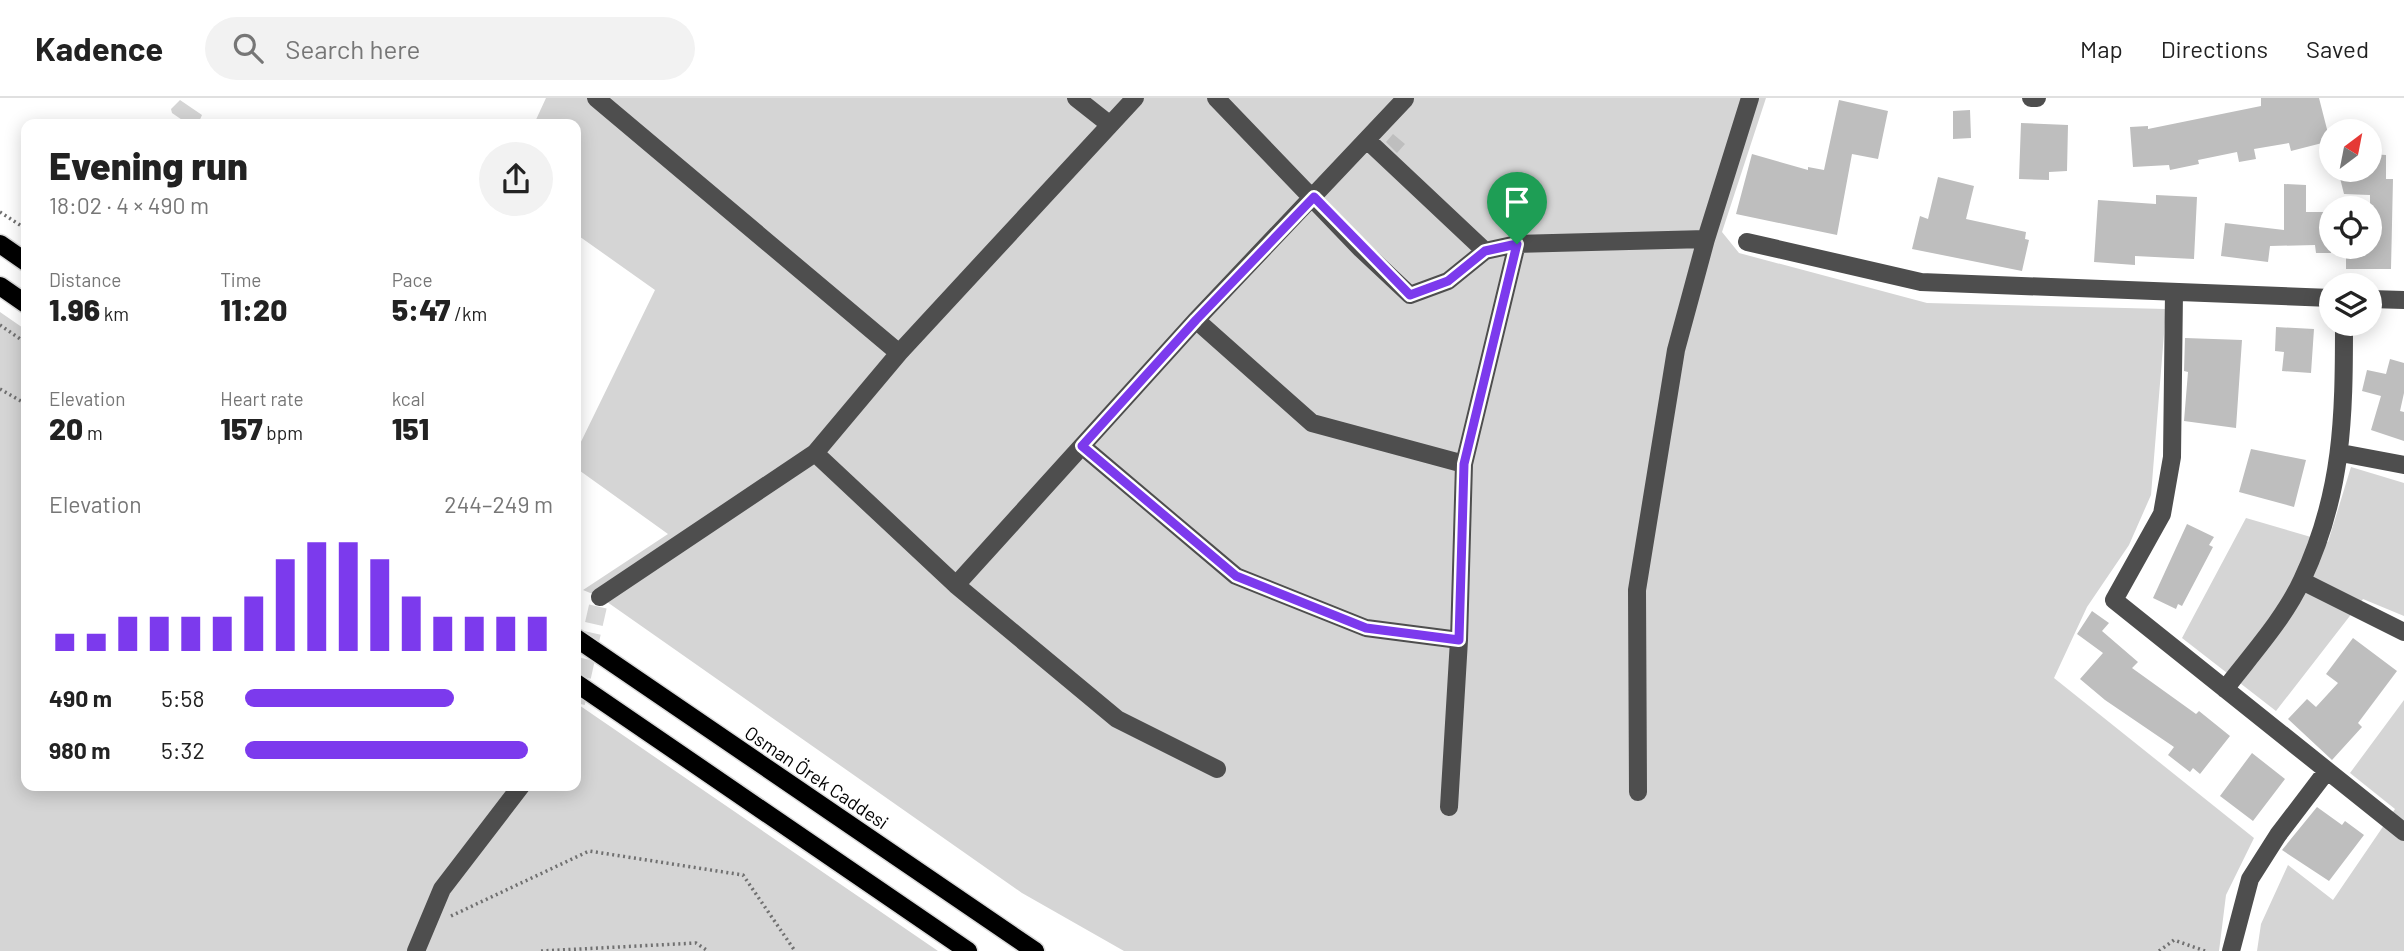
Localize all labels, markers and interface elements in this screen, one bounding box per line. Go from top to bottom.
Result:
search box [205,17,695,80]
text: Kadence [35,28,163,68]
icon: search [229,29,267,67]
text: Search here [285,33,420,64]
text: Map [2080,34,2123,63]
text: Directions [2161,34,2268,63]
text: Saved [2306,34,2369,63]
north arrow [2319,119,2382,182]
map controls [2319,119,2382,336]
text: Evening run [49,142,248,188]
button: share [479,142,553,216]
pin [1487,172,1547,244]
icon: arrive [1498,183,1536,221]
text: 18:02 · 4 × 490 m [49,191,209,219]
button: locate [2319,196,2382,259]
text: Distance [49,268,121,291]
text: Time [220,268,261,291]
text: Pace [392,268,433,291]
button: layers [2319,273,2382,336]
text: 1.96 [49,291,100,327]
text: 11:20 [220,291,287,327]
text: 5:47 [392,291,451,327]
text: km [100,302,129,325]
text: /km [451,302,487,325]
text: Elevation [49,387,126,410]
text: Heart rate [220,387,304,410]
text: kcal [392,387,425,410]
text: 20 [49,410,83,446]
text: 157 [220,410,263,446]
text: 151 [392,410,429,446]
text: m [83,421,103,444]
text: bpm [263,421,303,444]
text: Elevation [49,490,142,518]
text: 244–249 m [444,490,553,518]
text: 490 m [49,684,112,712]
text: 5:58 [161,684,204,712]
street label: Osman Örek Caddesi [741,720,893,834]
text: 980 m [49,736,111,764]
text: 5:32 [161,736,205,764]

